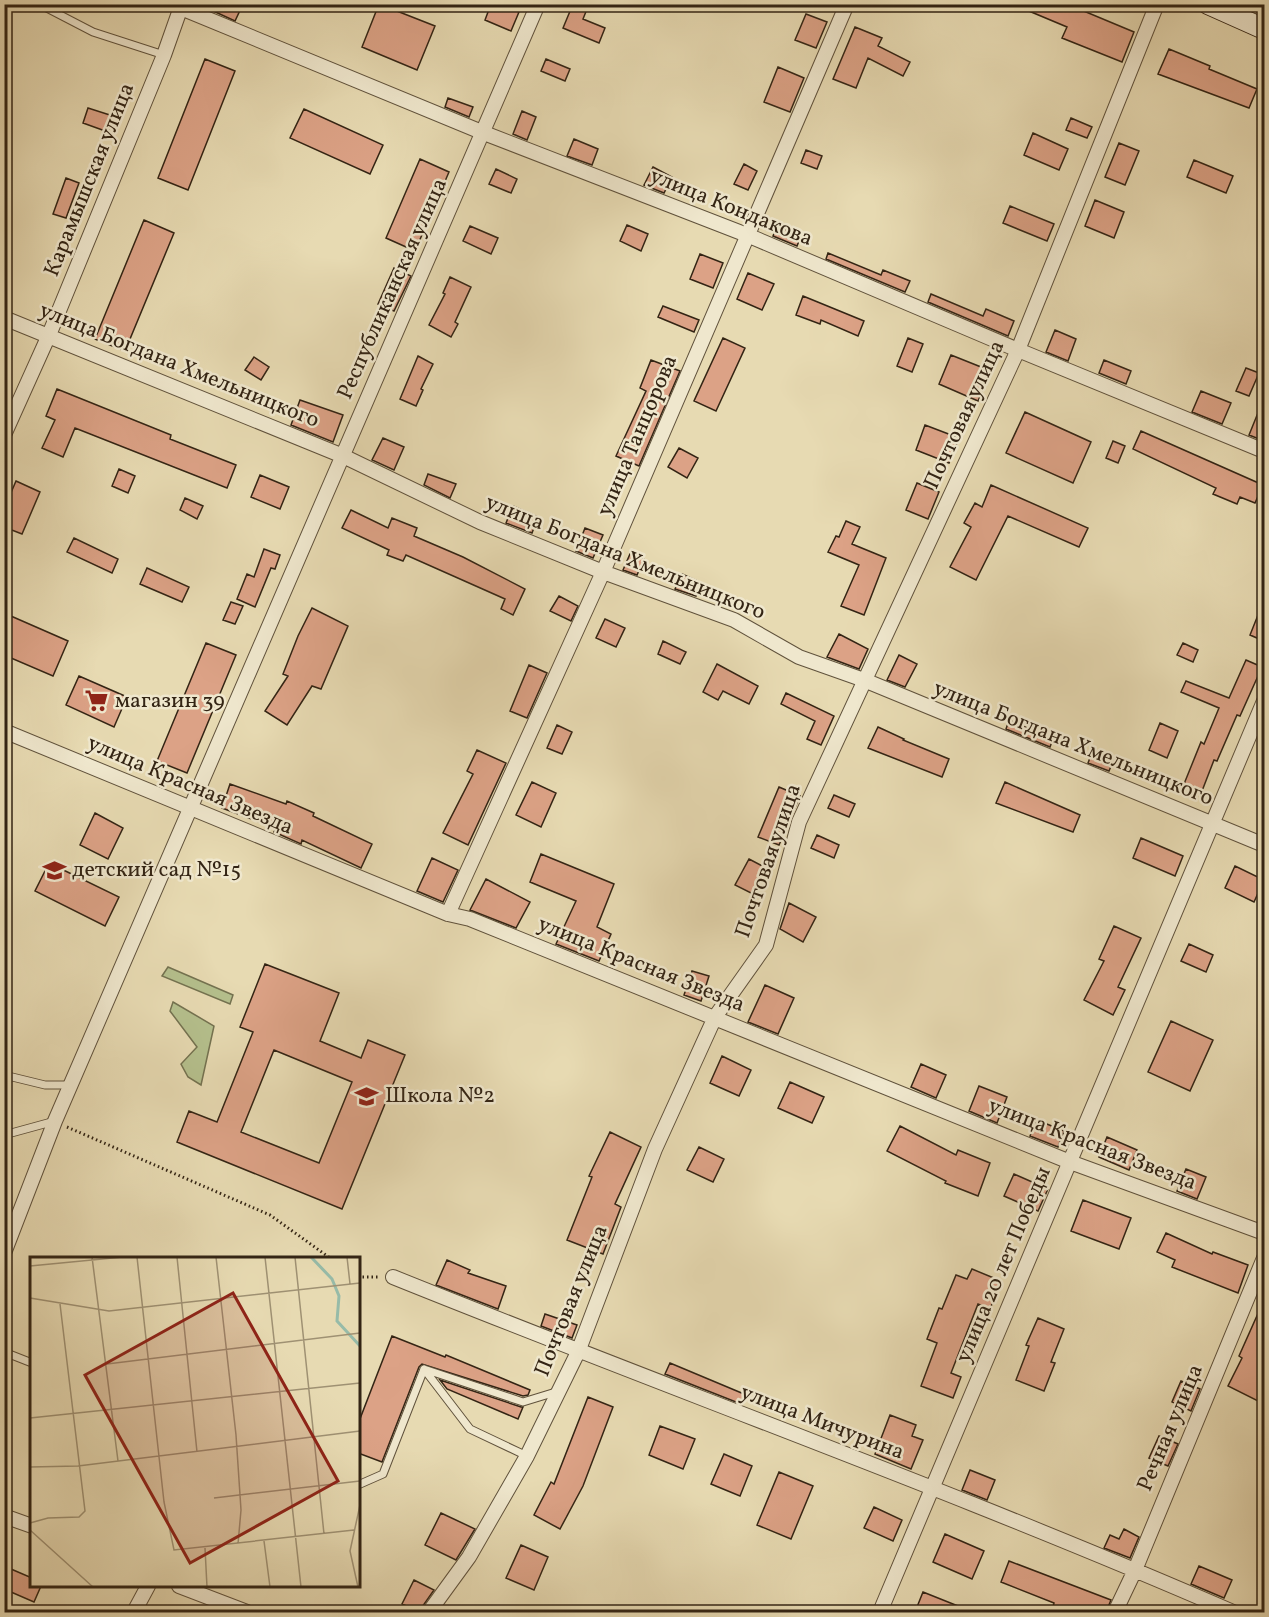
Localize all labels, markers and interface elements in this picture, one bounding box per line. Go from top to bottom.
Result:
street label: Карамышская улица [37,78,143,282]
street label: улица Кондакова [645,161,817,255]
street label: Республиканская улица [330,173,456,405]
street label: улица Богдана Хмельницкого [34,296,324,436]
street label: Почтовая улица [917,335,1013,495]
street label: улица Танцорова [590,350,686,522]
street label: улица Богдана Хмельницкого [480,488,770,628]
street label: улица Богдана Хмельницкого [928,674,1218,814]
place label: магазин 39 [115,686,225,717]
supermarket icon: магазин 39 [84,688,110,714]
street label: улица Красная Звезда [82,729,298,844]
street label: Почтовая улица [728,780,810,942]
place label: детский сад №15 [72,855,241,886]
school or university icon: детский сад №15 [41,857,67,883]
street label: улица Красная Звезда [533,909,749,1021]
place label: Школа №2 [385,1081,495,1112]
school or university icon: Школа №2 [354,1083,380,1109]
street label: улица Красная Звезда [983,1091,1201,1199]
street label: улица 20 лет Победы [949,1162,1059,1368]
street label: Почтовая улица [527,1221,617,1381]
inset map [30,1257,360,1587]
street label: Речная улица [1130,1360,1212,1496]
street label: улица Мичурина [736,1377,909,1469]

